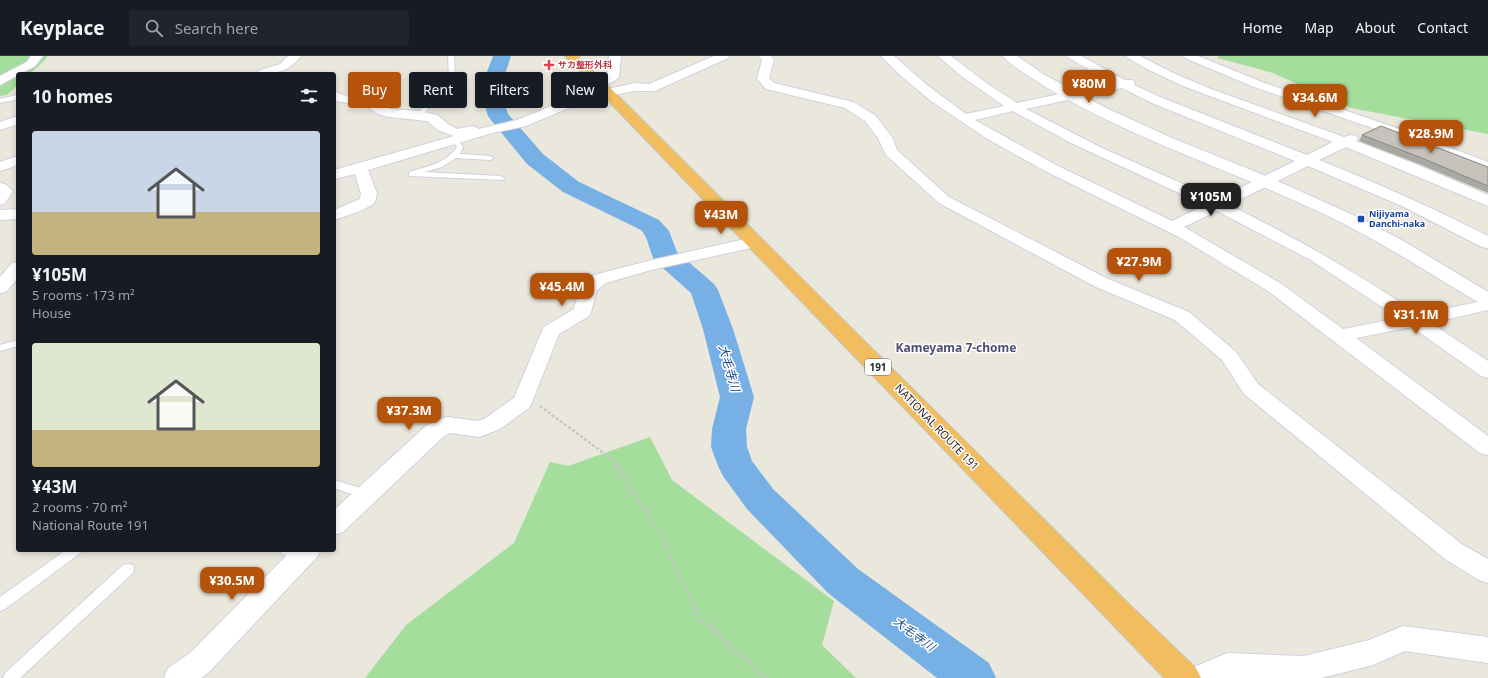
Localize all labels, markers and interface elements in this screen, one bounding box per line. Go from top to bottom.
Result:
search box [129,10,409,46]
text: Keyplace [20,15,105,41]
icon: search [143,17,165,39]
text: Search here [175,18,258,38]
text: Home [1243,18,1282,37]
text: Map [1304,18,1334,37]
text: About [1356,18,1395,37]
text: Contact [1417,18,1468,37]
place label: サカ整形外科 [558,58,612,71]
marker: サカ整形外科 [543,59,555,71]
pin: ¥80M [1065,70,1113,104]
chip: Buy [348,72,401,108]
chip: Rent [409,72,467,108]
chip: Filters [475,72,543,108]
chip: New [551,72,608,108]
text: ¥80M [1072,74,1106,92]
pin: ¥34.6M [1282,84,1348,118]
text: 10 homes [32,85,113,108]
icon: filters [298,85,320,107]
text: ¥34.6M [1292,88,1338,106]
pin: ¥28.9M [1398,120,1464,154]
text: ¥28.9M [1408,124,1454,142]
icon: home [140,157,212,229]
pin: ¥105M [1183,183,1239,217]
text: ¥105M [1190,187,1232,205]
pin: ¥43M [697,201,745,235]
text: ¥43M [704,205,738,223]
place label: Nijiyama Danchi-naka [1369,207,1425,230]
marker: Nijiyama Danchi-naka [1356,214,1366,224]
pin: ¥27.9M [1106,248,1172,282]
text: ¥27.9M [1116,252,1162,270]
text: ¥105M [32,263,87,286]
pin: ¥45.4M [529,273,595,307]
text: ¥45.4M [539,277,585,295]
text: 5 rooms · 173 m² [32,286,135,304]
pin: ¥31.1M [1383,301,1449,335]
text: House [32,304,71,322]
text: ¥31.1M [1393,305,1439,323]
district label: Kameyama 7-chome [896,339,1016,356]
water label: 大毛寺川 [715,342,745,395]
road number: 191 [865,359,891,375]
icon: home [140,369,212,441]
street label: NATIONAL ROUTE 191 [892,380,983,473]
pin: ¥37.3M [376,397,442,431]
text: ¥37.3M [386,401,432,419]
text: ¥43M [32,475,77,498]
text: 2 rooms · 70 m² [32,498,127,516]
text: National Route 191 [32,516,149,534]
pin: ¥30.5M [199,567,265,601]
text: ¥30.5M [209,571,255,589]
water label: 大毛寺川 [890,612,940,656]

